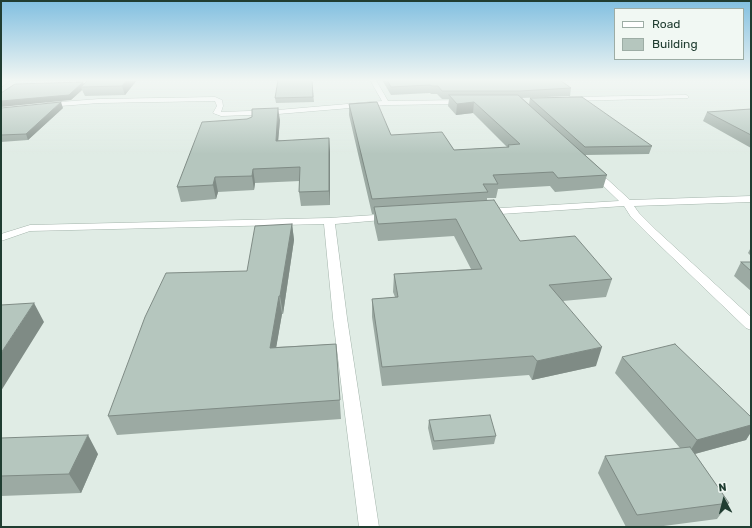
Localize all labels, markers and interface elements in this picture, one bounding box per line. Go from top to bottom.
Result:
legend [614,8,744,60]
text: Road [652,17,680,31]
text: Building [652,37,698,51]
north arrow [704,480,744,520]
text: N [718,481,727,495]

